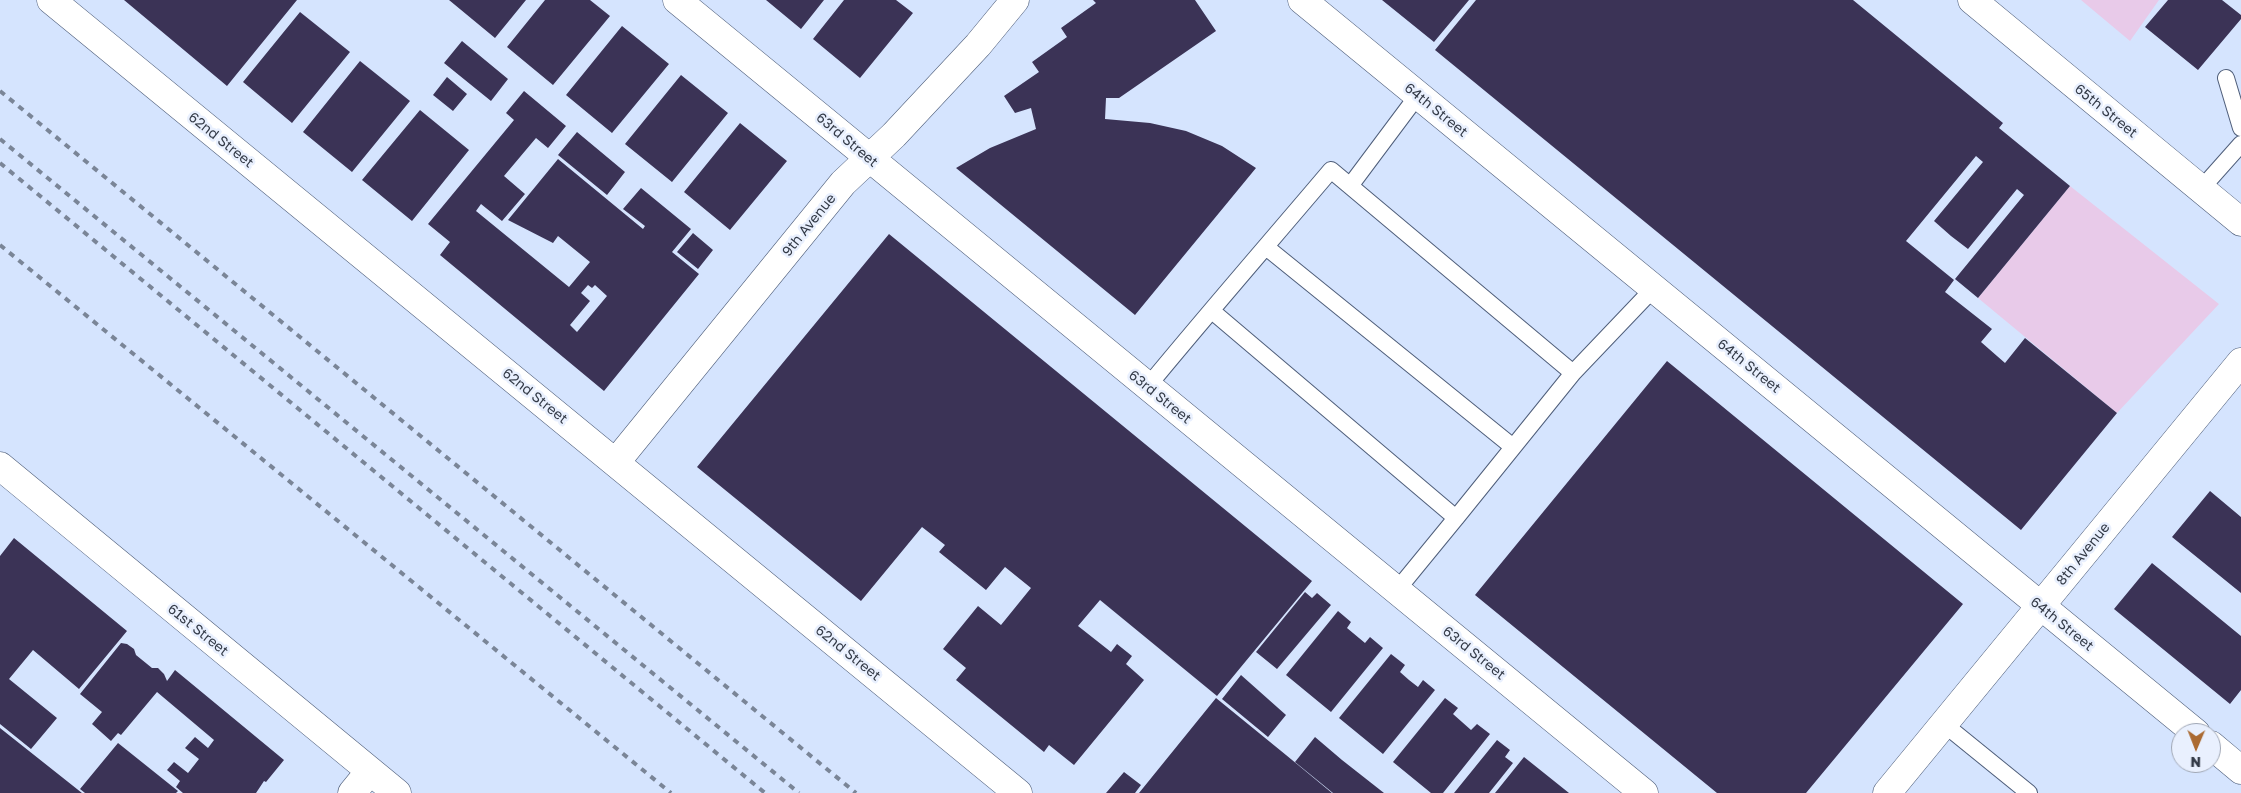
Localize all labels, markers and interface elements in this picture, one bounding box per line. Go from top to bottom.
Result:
street label: 64th Street [1401,80,1471,140]
street label: 65th Street [2071,81,2141,141]
street label: 62nd Street [185,109,257,171]
street label: 63rd Street [813,109,881,171]
street label: 9th Avenue [779,190,839,260]
street label: 64th Street [1714,336,1784,396]
street label: 62nd Street [499,365,571,427]
street label: 63rd Street [1125,367,1195,427]
street label: 8th Avenue [2053,519,2113,589]
street label: 64th Street [2027,594,2097,654]
street label: 61st Street [164,600,232,660]
street label: 62nd Street [812,622,884,684]
street label: 63rd Street [1439,623,1509,683]
north arrow [2171,723,2221,773]
text: N [2190,754,2201,771]

